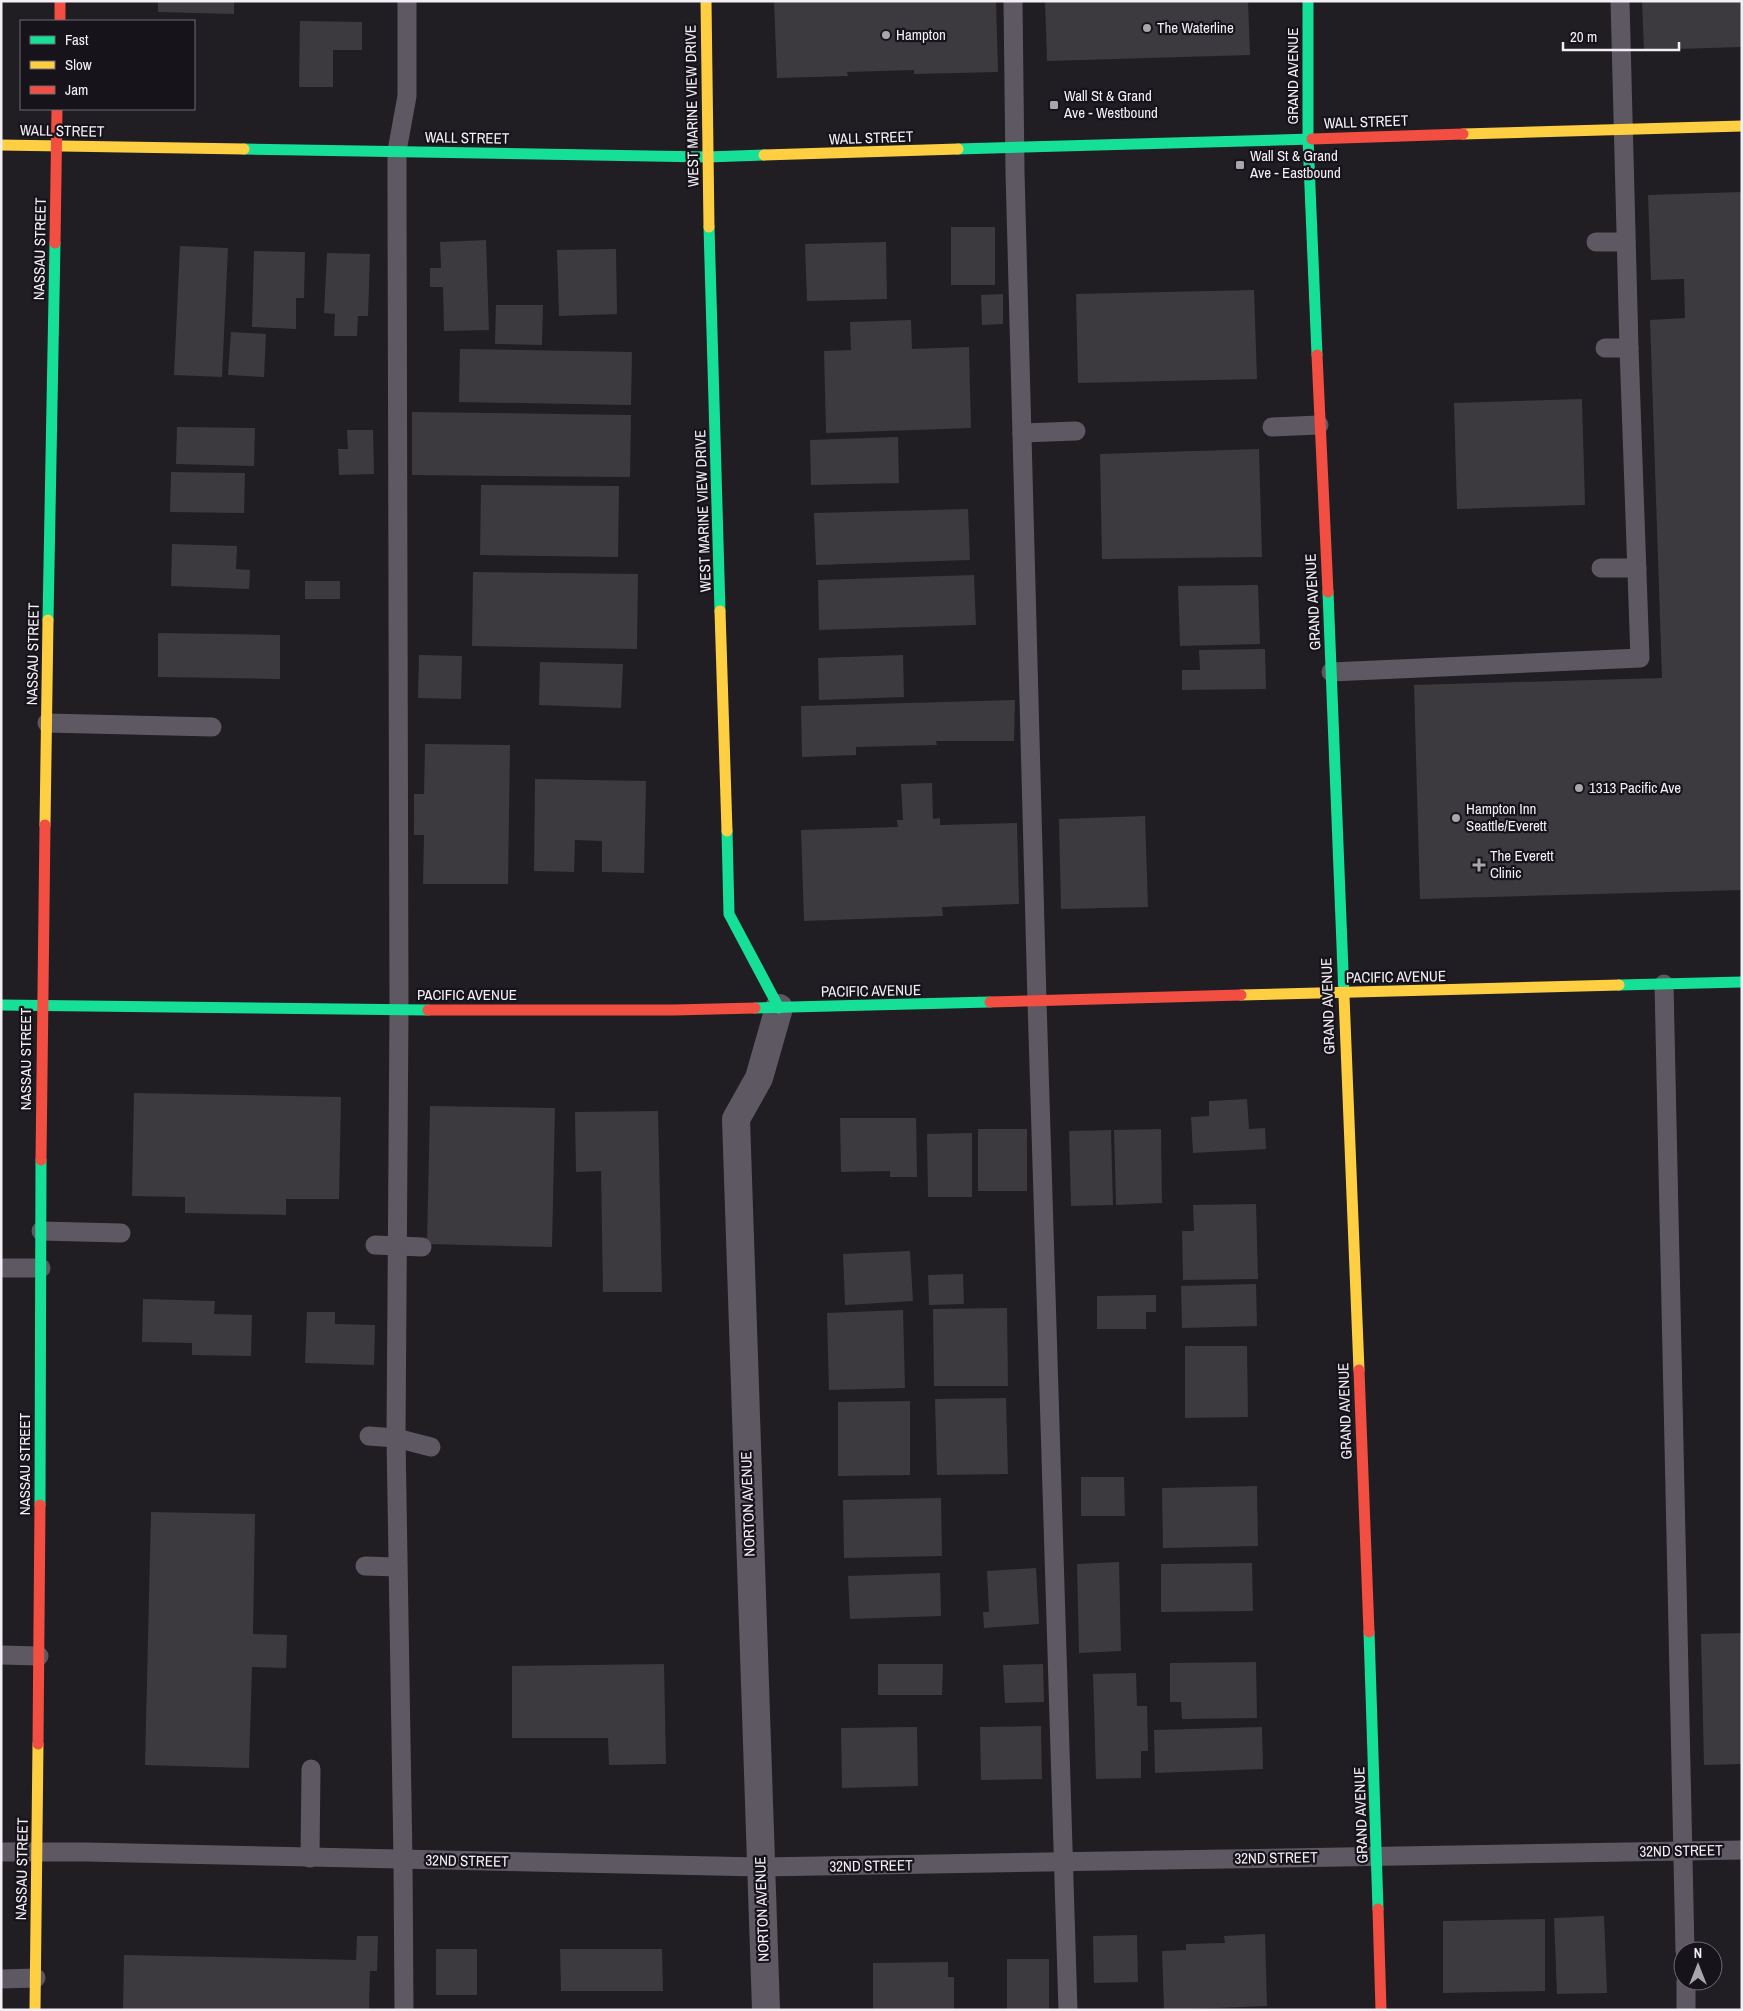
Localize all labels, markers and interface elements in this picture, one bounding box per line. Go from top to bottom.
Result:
place label: The Waterline [1157,17,1234,38]
legend [20,20,195,110]
scale bar [1563,20,1679,52]
marker: The Waterline [1141,22,1153,34]
place label: Hampton [896,24,946,45]
street label: WEST MARINE VIEW DRIVE [680,25,703,187]
text: 20 m [1570,26,1597,47]
street label: GRAND AVENUE [1282,28,1303,124]
text: Fast [65,29,89,50]
marker: Hampton [880,29,892,41]
text: Slow [65,54,92,75]
text: Jam [65,79,88,100]
place label: Wall St & Grand Ave - Westbound [1063,85,1158,123]
marker: Wall St & Grand Ave - Westbound [1048,99,1060,111]
street label: WALL STREET [1323,110,1409,133]
street label: WALL STREET [20,119,105,142]
street label: WALL STREET [425,126,510,149]
street label: WALL STREET [828,126,914,149]
place label: Wall St & Grand Ave - Eastbound [1249,145,1341,183]
marker: Wall St & Grand Ave - Eastbound [1234,159,1246,171]
street label: NASSAU STREET [28,197,51,300]
street label: WEST MARINE VIEW DRIVE [689,429,716,593]
street label: GRAND AVENUE [1299,553,1326,651]
street label: NASSAU STREET [21,602,44,705]
place label: 1313 Pacific Ave [1589,777,1681,798]
marker: 1313 Pacific Ave [1573,782,1585,794]
place label: Hampton Inn Seattle/Everett [1466,798,1547,836]
marker: Hampton Inn Seattle/Everett [1450,812,1462,824]
place label: The Everett Clinic [1490,845,1554,883]
marker: The Everett Clinic [1472,858,1486,872]
street label: GRAND AVENUE [1315,957,1340,1055]
street label: PACIFIC AVENUE [1346,965,1446,988]
street label: PACIFIC AVENUE [821,979,921,1002]
street label: PACIFIC AVENUE [417,984,517,1005]
street label: NASSAU STREET [15,1007,36,1110]
street label: GRAND AVENUE [1332,1362,1357,1460]
street label: NASSAU STREET [14,1412,35,1515]
street label: NORTON AVENUE [735,1451,760,1557]
street label: GRAND AVENUE [1348,1766,1373,1864]
street label: NASSAU STREET [10,1817,33,1920]
street label: 32ND STREET [1639,1839,1723,1862]
street label: 32ND STREET [1234,1846,1318,1869]
street label: 32ND STREET [425,1849,509,1872]
street label: 32ND STREET [829,1854,913,1877]
street label: NORTON AVENUE [749,1856,774,1962]
north arrow [1673,1941,1723,1991]
text: N [1694,1944,1702,1962]

